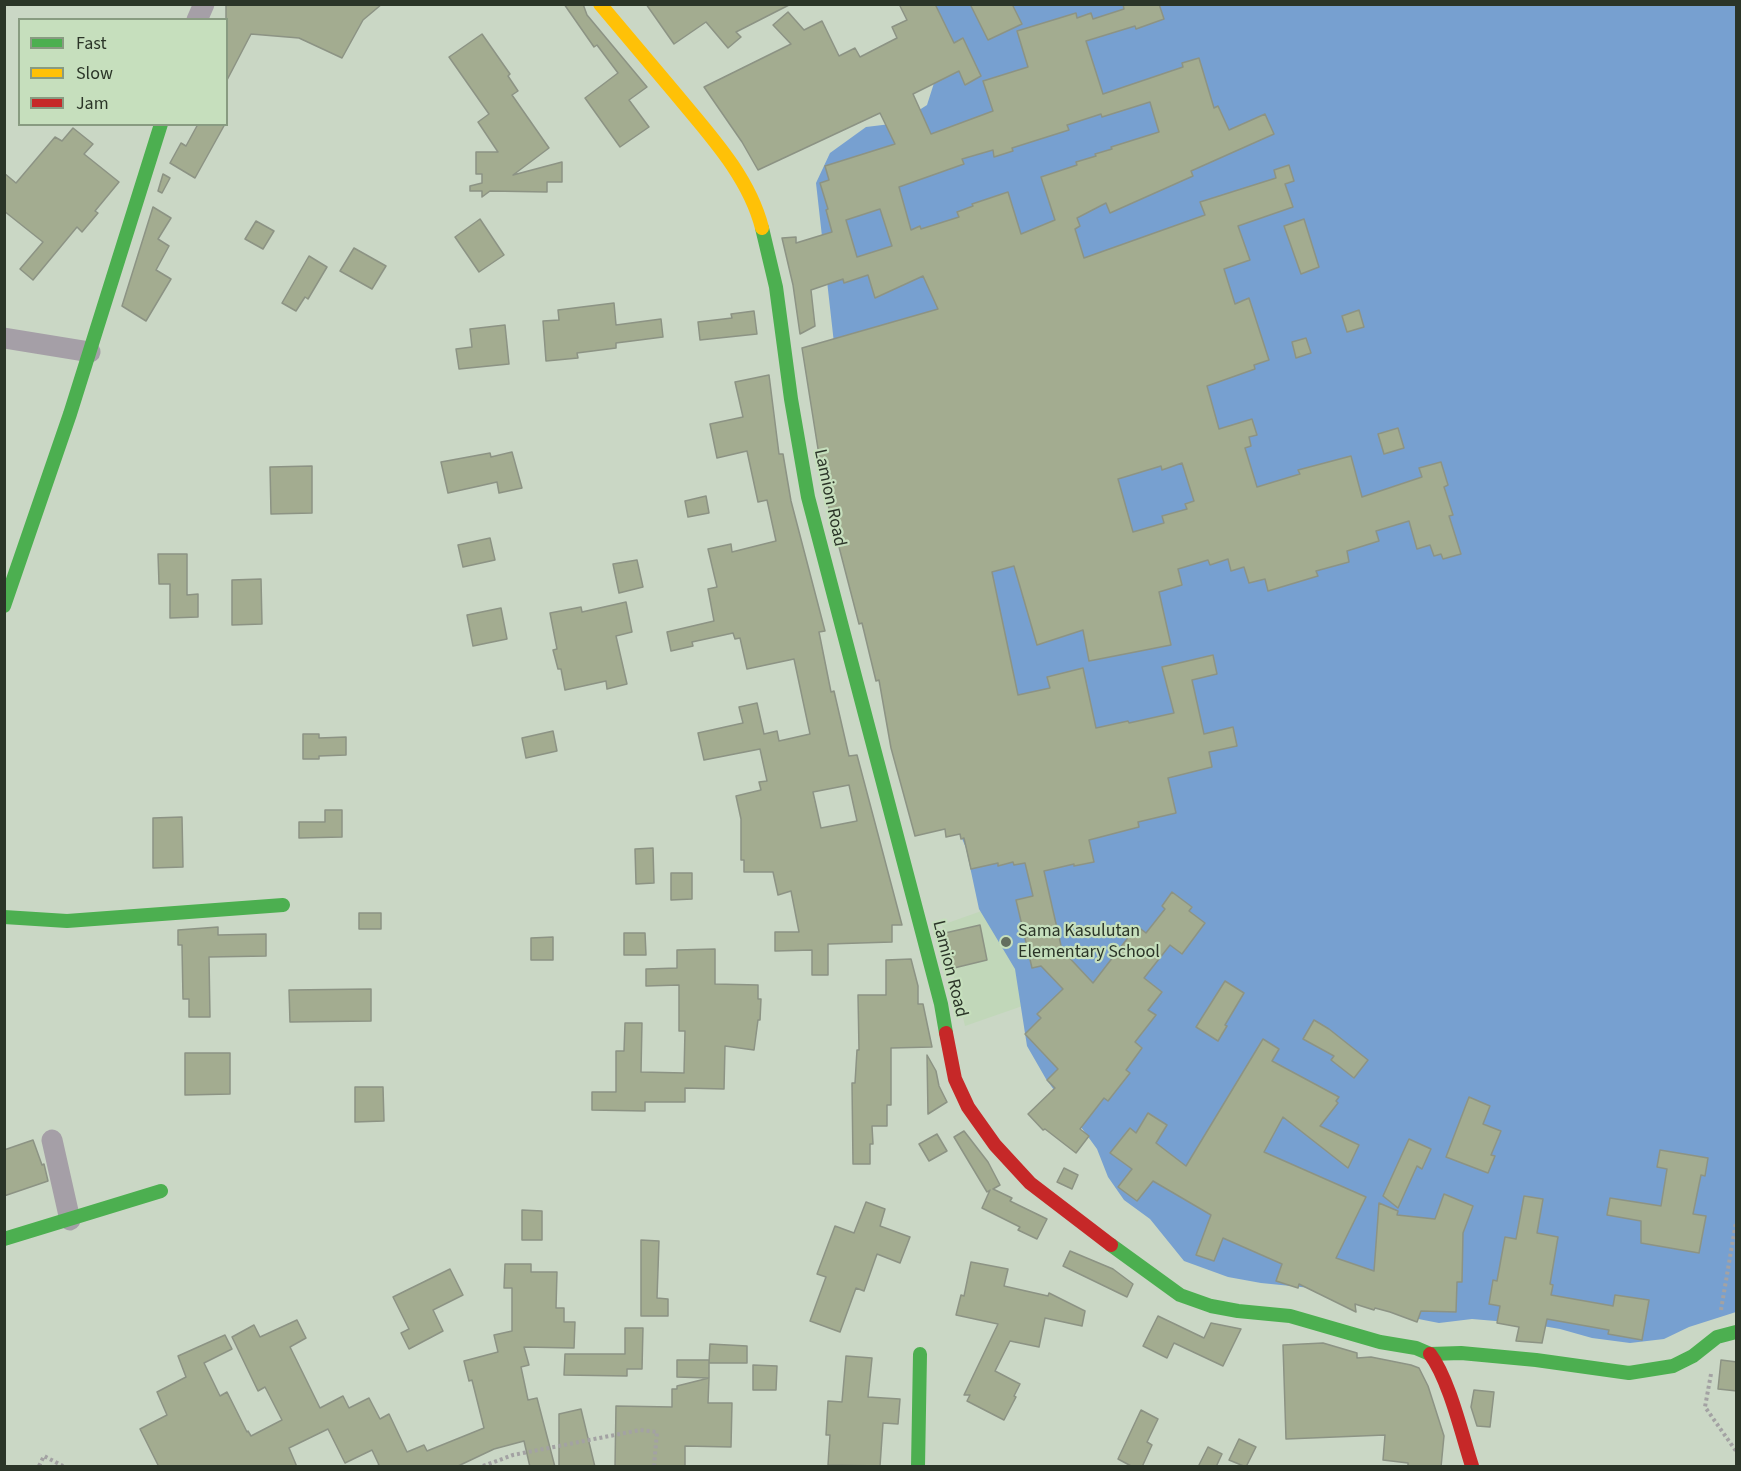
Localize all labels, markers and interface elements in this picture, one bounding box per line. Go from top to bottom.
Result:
legend [18,18,228,126]
text: Fast [76,31,107,56]
text: Slow [76,61,113,86]
text: Jam [76,91,109,116]
street label: Lamion Road [808,447,850,549]
street label: Lamion Road [927,918,971,1020]
place label: Sama Kasulutan Elementary School [1018,921,1160,964]
marker: Sama Kasulutan Elementary School [999,935,1013,949]

